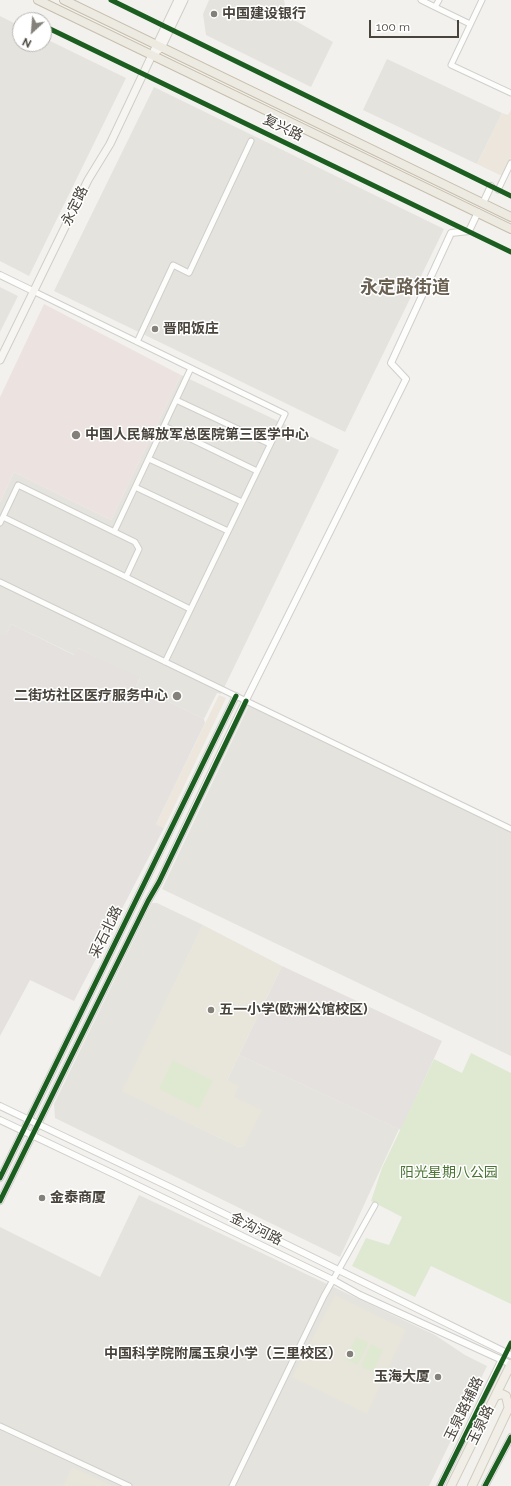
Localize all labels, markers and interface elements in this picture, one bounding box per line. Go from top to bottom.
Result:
place label: 中国建设银行 [222,6,306,22]
marker: 中国建设银行 [209,9,219,19]
north arrow [12,12,52,52]
scale bar [371,12,461,38]
text: 100 m [376,20,410,34]
text: N [20,35,34,50]
street label: 复兴路 [260,111,306,145]
street label: 永定路 [58,183,92,229]
district label: 永定路街道 [360,277,450,299]
place label: 晋阳饭庄 [163,321,219,337]
marker: 晋阳饭庄 [150,324,160,334]
place label: 中国人民解放军总医院第三医学中心 [85,427,309,443]
marker: 中国人民解放军总医院第三医学中心 [70,429,82,441]
place label: 二街坊社区医疗服务中心 [14,688,168,704]
marker: 二街坊社区医疗服务中心 [171,690,183,702]
street label: 采石北路 [86,903,126,961]
place label: 五一小学(欧洲公馆校区) [219,1002,368,1018]
marker: 五一小学(欧洲公馆校区) [206,1005,216,1015]
park label: 阳光星期八公园 [400,1165,498,1181]
place label: 金泰商厦 [50,1190,106,1206]
marker: 金泰商厦 [37,1193,47,1203]
street label: 金沟河路 [227,1209,285,1249]
place label: 中国科学院附属玉泉小学（三里校区） [104,1346,342,1362]
marker: 中国科学院附属玉泉小学（三里校区） [345,1349,355,1359]
place label: 玉海大厦 [374,1369,430,1385]
marker: 玉海大厦 [433,1372,443,1382]
street label: 玉泉路辅路 [441,1374,487,1444]
street label: 玉泉路 [464,1402,498,1448]

